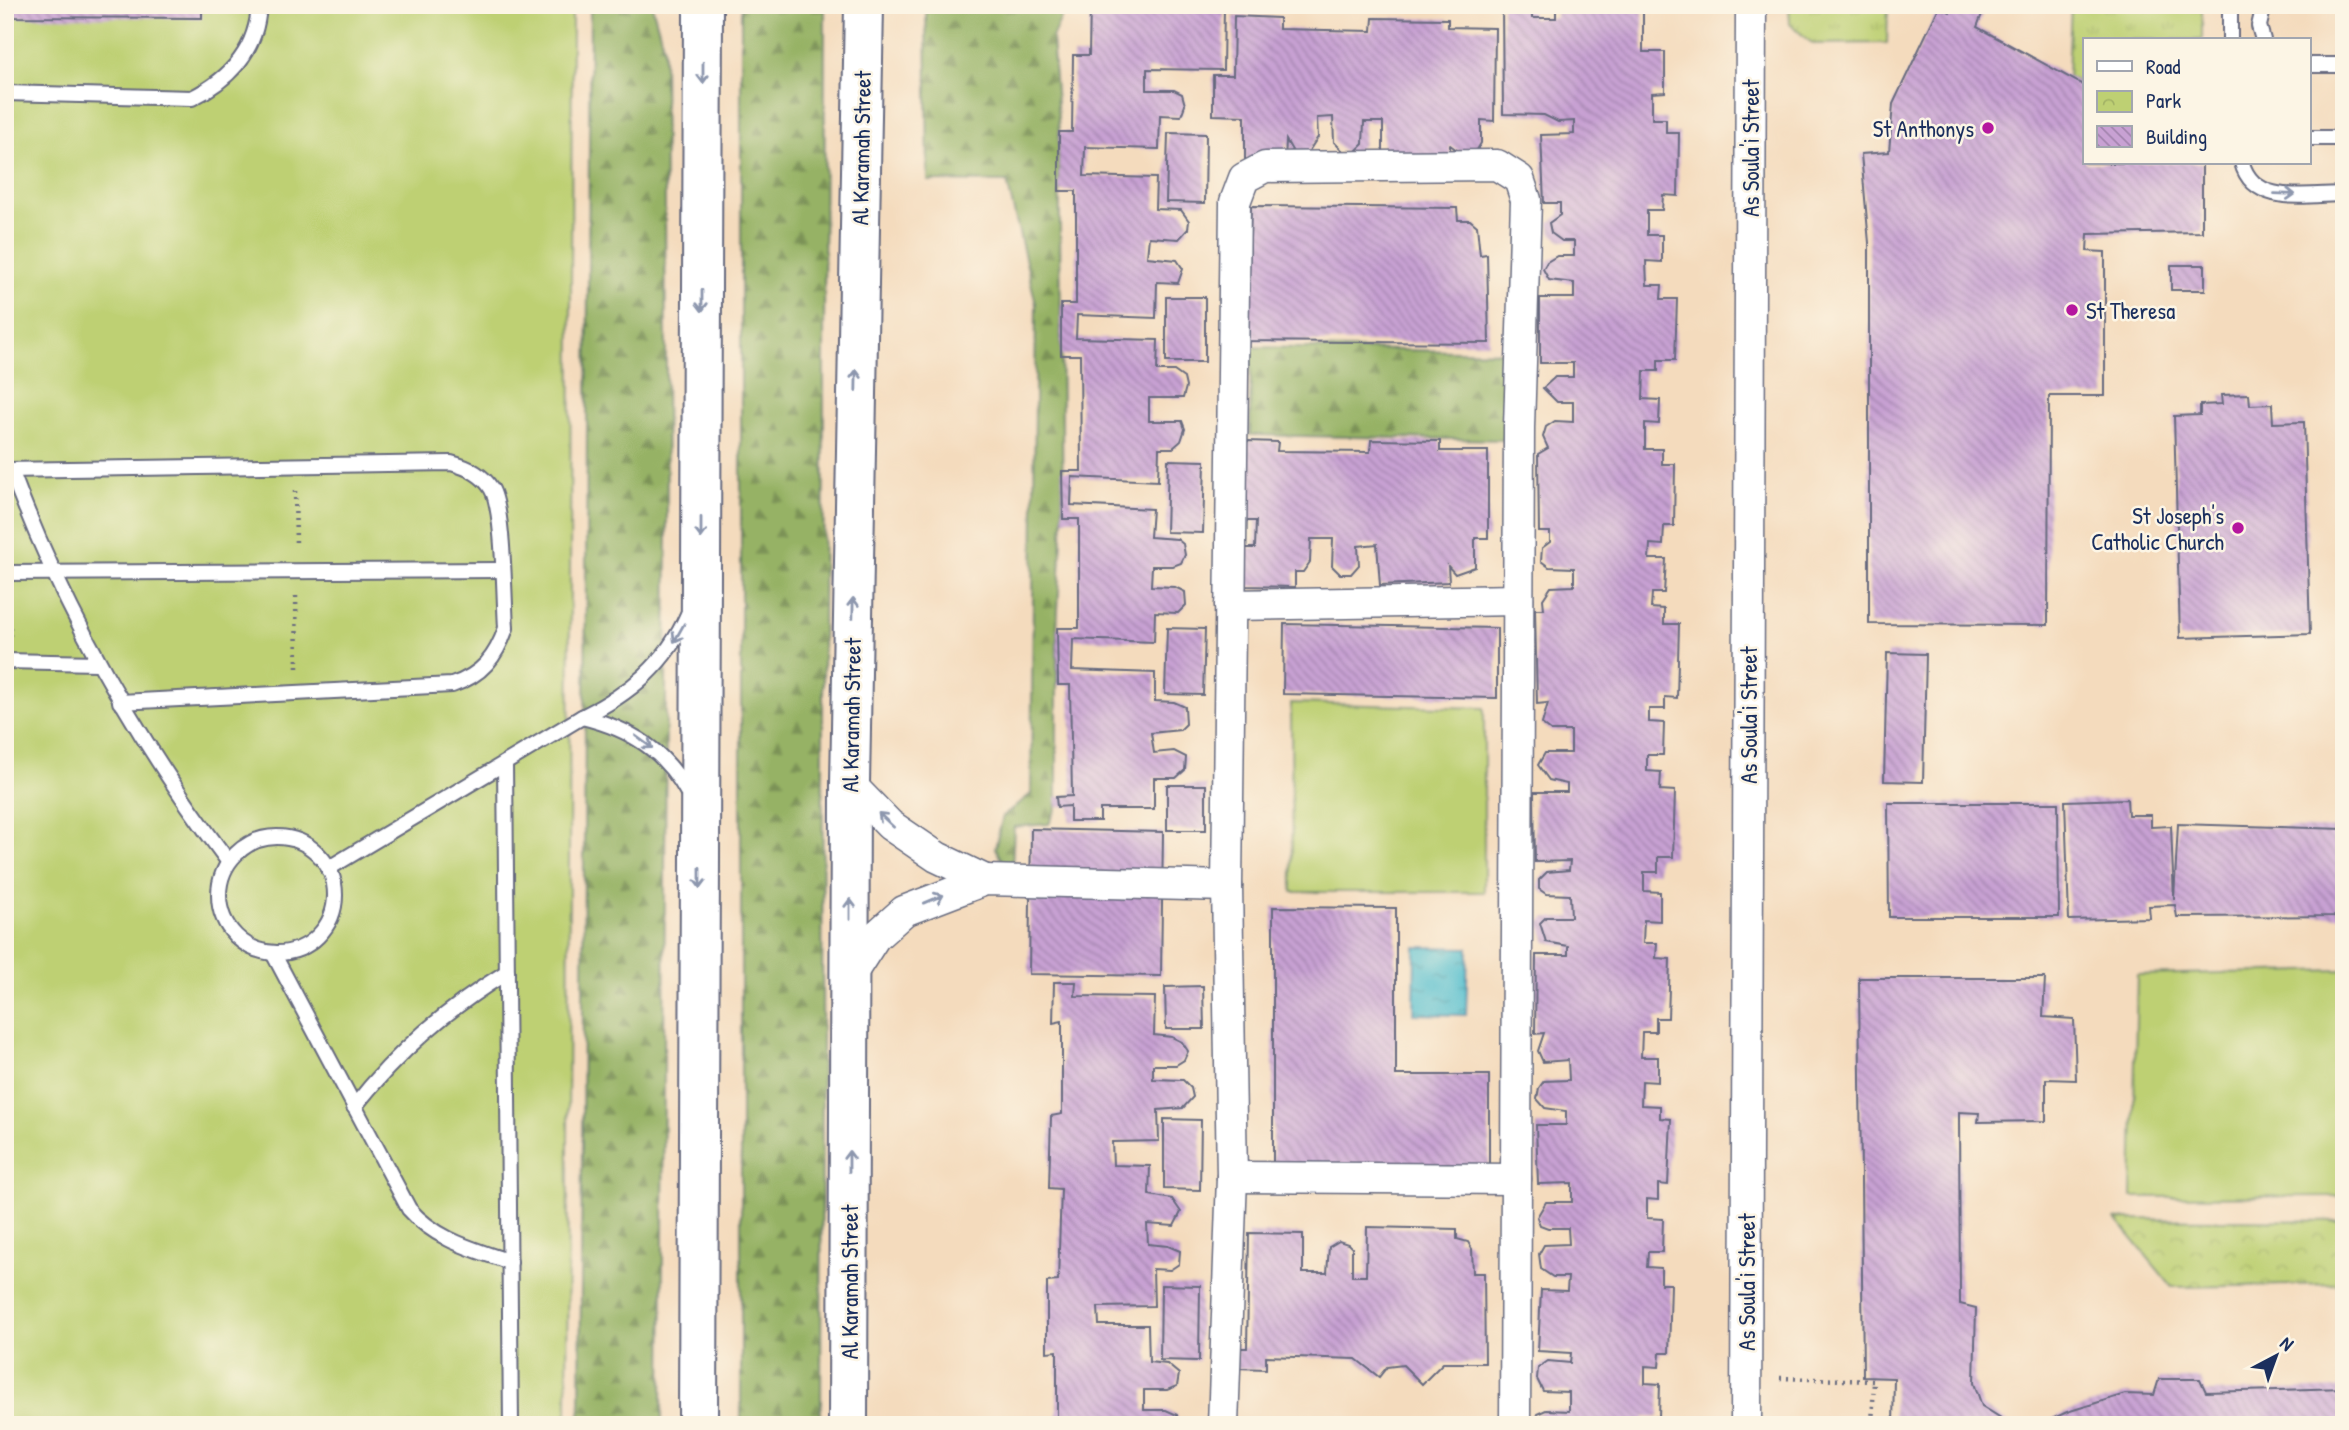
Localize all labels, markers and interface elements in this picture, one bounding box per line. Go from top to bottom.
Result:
legend [2083,38,2310,164]
text: Road [2146,52,2180,81]
one-way arrow [696,62,710,85]
street label: Al Karamah Street [844,69,878,226]
street label: As Soula'i Street [1735,78,1766,217]
text: Park [2146,86,2181,115]
place label: St Anthonys [1873,113,1974,144]
marker: St Anthonys [1980,120,1996,136]
text: Building [2146,122,2207,151]
one-way arrow [2273,188,2296,201]
one-way arrow [695,289,709,312]
place label: St Theresa [2086,295,2175,326]
marker: St Theresa [2064,302,2080,318]
one-way arrow [849,369,863,392]
place label: St Joseph's Catholic Church [2091,500,2224,557]
one-way arrow [694,517,708,540]
marker: St Joseph's Catholic Church [2230,520,2246,536]
one-way arrow [846,596,860,619]
one-way arrow [672,622,685,643]
street label: Al Karamah Street [834,636,868,793]
street label: As Soula'i Street [1733,645,1764,784]
one-way arrow [634,735,653,749]
one-way arrow [877,811,894,828]
one-way arrow [693,867,707,890]
one-way arrow [922,891,944,904]
one-way arrow [843,897,857,920]
one-way arrow [842,1149,856,1172]
street label: Al Karamah Street [834,1204,865,1359]
street label: As Soula'i Street [1731,1212,1762,1351]
north arrow [2240,1322,2310,1392]
text: N [2275,1330,2299,1356]

